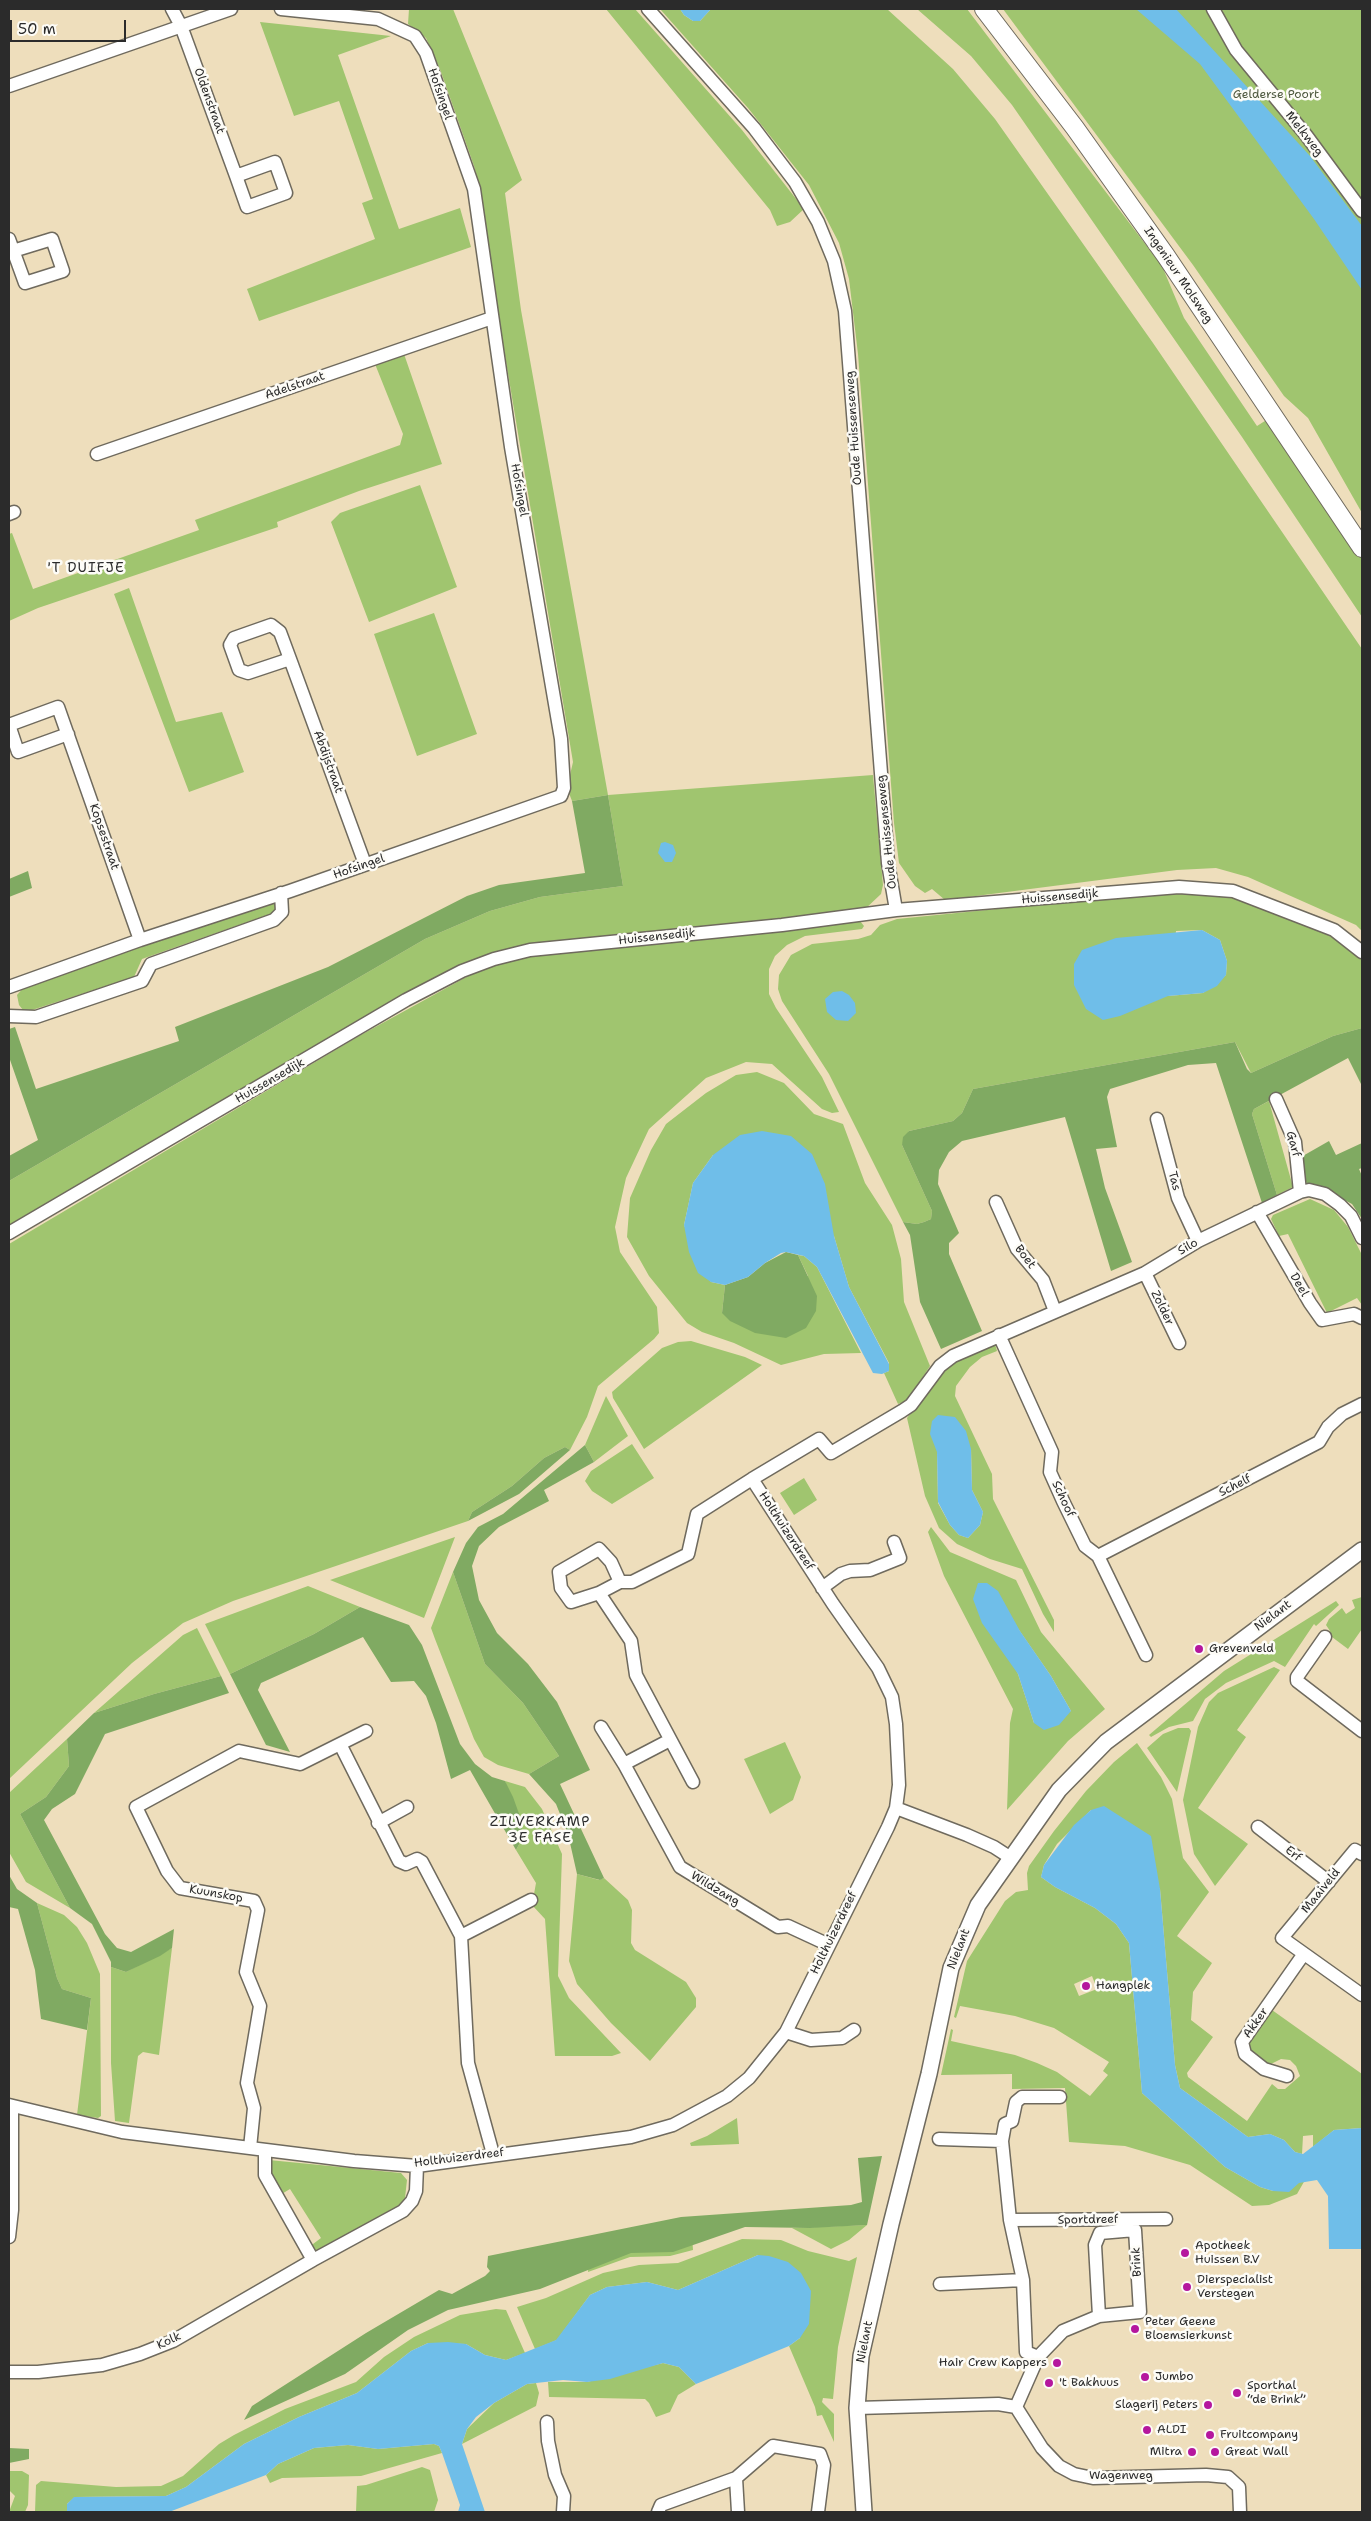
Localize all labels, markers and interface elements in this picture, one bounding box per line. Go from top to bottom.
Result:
scale bar [12,10,129,42]
text: 50 m [18,19,56,39]
street label: Oldenstraat [190,66,228,136]
street label: Hofsingel [424,66,456,122]
park label: Gelderse Poort [1233,88,1319,102]
street label: Melkweg [1282,109,1326,159]
street label: Ingenieur Molsweg [1140,224,1216,326]
street label: Adelstraat [263,369,327,403]
street label: Oude Huissenseweg [843,370,865,486]
street label: Hofsingel [507,462,531,518]
district label: 'T DUIFJE [46,560,126,576]
street label: Abdijstraat [310,729,346,795]
street label: Oude Huissenseweg [874,774,900,890]
street label: Kopsestraat [86,802,122,872]
street label: Hofsingel [331,851,387,883]
street label: Huissensedijk [1021,886,1099,908]
street label: Huissensedijk [618,926,696,948]
street label: Huissensedijk [233,1055,307,1107]
street label: Garf [1283,1130,1303,1158]
street label: Tas [1165,1170,1183,1192]
street label: Silo [1175,1236,1201,1258]
street label: Boet [1011,1242,1039,1272]
street label: Deel [1287,1271,1311,1299]
street label: Zolder [1147,1288,1177,1328]
street label: Schelf [1216,1472,1254,1500]
street label: Schoof [1048,1479,1078,1519]
street label: Holthuizerdreef [755,1489,817,1573]
street label: Nielant [1252,1597,1294,1635]
place label: Grevenveld [1209,1642,1274,1656]
marker: Grevenveld [1193,1643,1205,1655]
district label: ZILVERKAMP 3E FASE [488,1814,592,1846]
street label: Erf [1282,1843,1304,1865]
street label: Maaiveld [1299,1866,1343,1916]
street label: Wildzang [688,1869,742,1909]
street label: Kuunskop [188,1882,244,1906]
street label: Holthuizerdreef [808,1889,860,1977]
street label: Nielant [945,1927,973,1971]
place label: Hangplek [1096,1979,1150,1993]
marker: Hangplek [1080,1980,1092,1992]
street label: Akker [1240,2005,1272,2041]
street label: Holthuizerdreef [413,2145,505,2171]
street label: Sportdreef [1058,2212,1118,2228]
place label: Apotheek Huissen B.V [1195,2239,1260,2267]
street label: Brink [1129,2247,1145,2277]
marker: Apotheek Huissen B.V [1179,2247,1191,2259]
place label: Dierspecialist Verstegen [1197,2273,1273,2301]
marker: Dierspecialist Verstegen [1181,2281,1193,2293]
place label: Peter Geene Bloemsierkunst [1145,2315,1232,2343]
street label: Nielant [854,2320,876,2364]
marker: Peter Geene Bloemsierkunst [1129,2323,1141,2335]
street label: Kolk [155,2329,183,2353]
place label: Hair Crew Kappers [939,2356,1047,2370]
marker: Hair Crew Kappers [1051,2357,1063,2369]
place label: Jumbo [1155,2370,1194,2384]
marker: Jumbo [1139,2371,1151,2383]
place label: 't Bakhuus [1059,2376,1119,2390]
marker: 't Bakhuus [1043,2377,1055,2389]
place label: Sporthal “de Brink” [1247,2379,1306,2407]
marker: Sporthal “de Brink” [1231,2387,1243,2399]
place label: Slagerij Peters [1115,2398,1198,2412]
marker: Slagerij Peters [1202,2399,1214,2411]
place label: ALDI [1157,2423,1186,2437]
marker: ALDI [1141,2424,1153,2436]
place label: Fruitcompany [1220,2428,1298,2442]
marker: Fruitcompany [1204,2429,1216,2441]
place label: Mitra [1150,2445,1182,2459]
place label: Great Wall [1225,2445,1288,2459]
marker: Mitra [1186,2446,1198,2458]
marker: Great Wall [1209,2446,1221,2458]
street label: Wagenweg [1089,2469,1153,2483]

